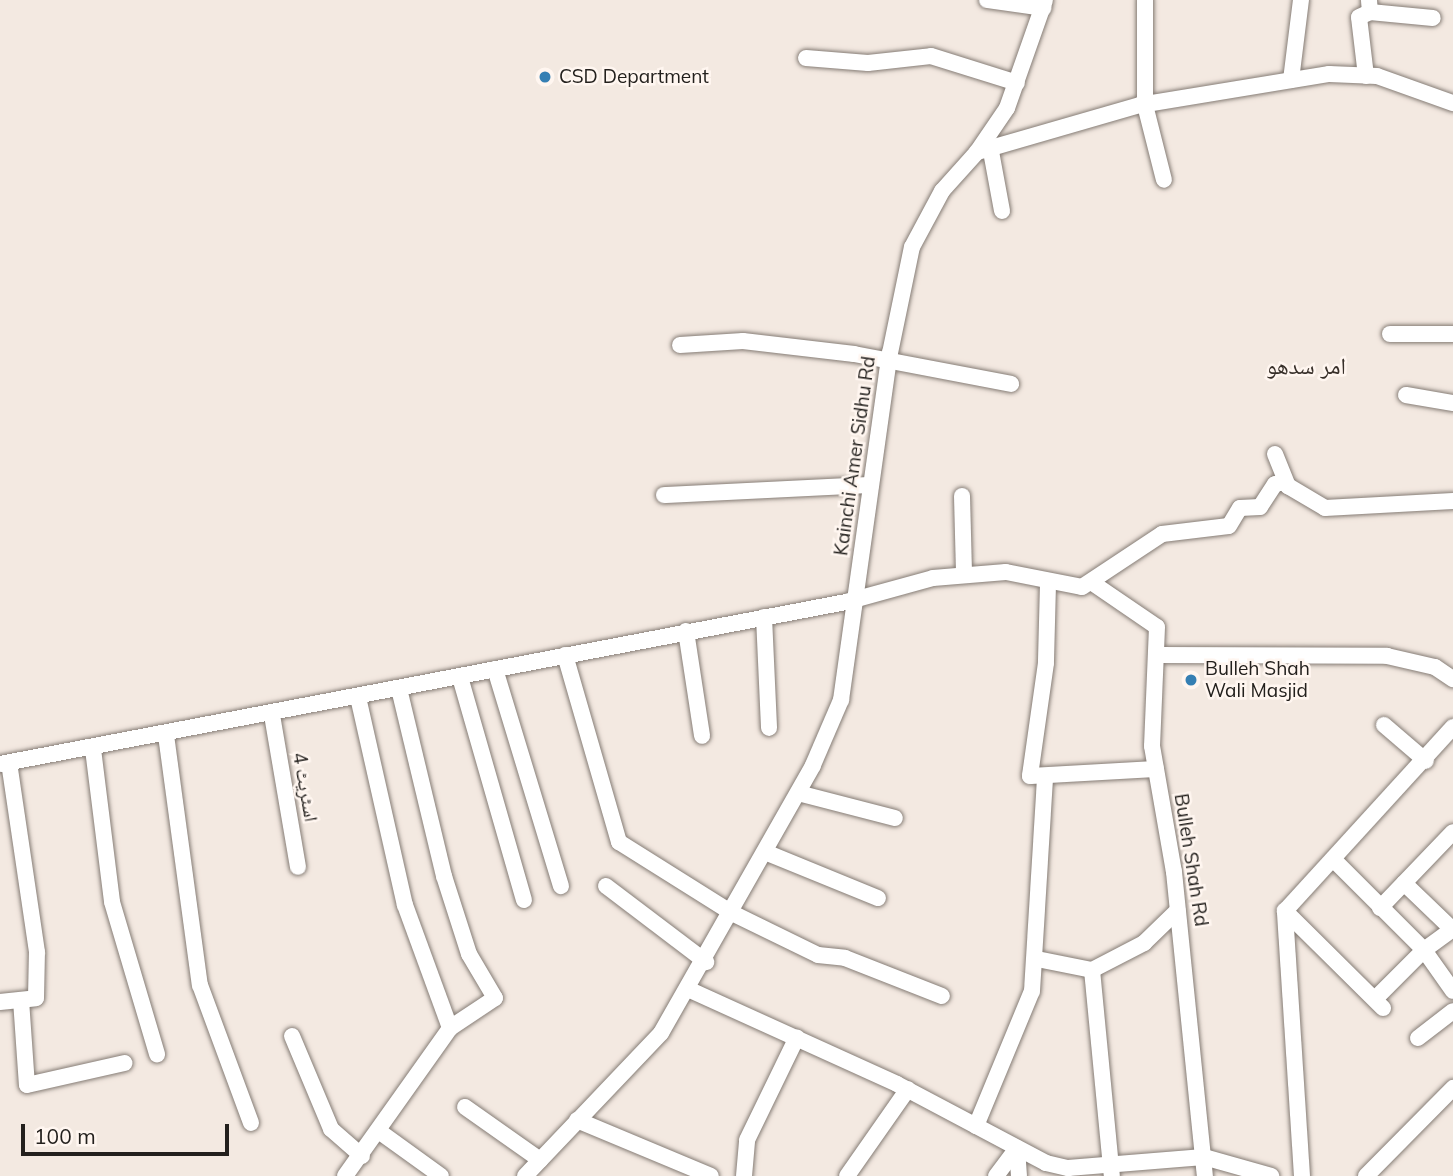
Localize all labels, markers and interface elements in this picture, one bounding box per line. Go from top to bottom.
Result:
place label: CSD Department [559,66,709,88]
marker: CSD Department [537,69,553,85]
district label: امر سدھو [1266,352,1346,380]
street label: Kainchi Amer Sidhu Rd [830,355,880,557]
place label: Bulleh Shah Wali Masjid [1205,658,1310,702]
marker: Bulleh Shah Wali Masjid [1183,672,1199,688]
street label: اسٹریٹ 4 [288,751,322,823]
street label: Bulleh Shah Rd [1169,792,1213,928]
scale bar [24,1110,233,1154]
text: 100 m [34,1123,96,1149]

